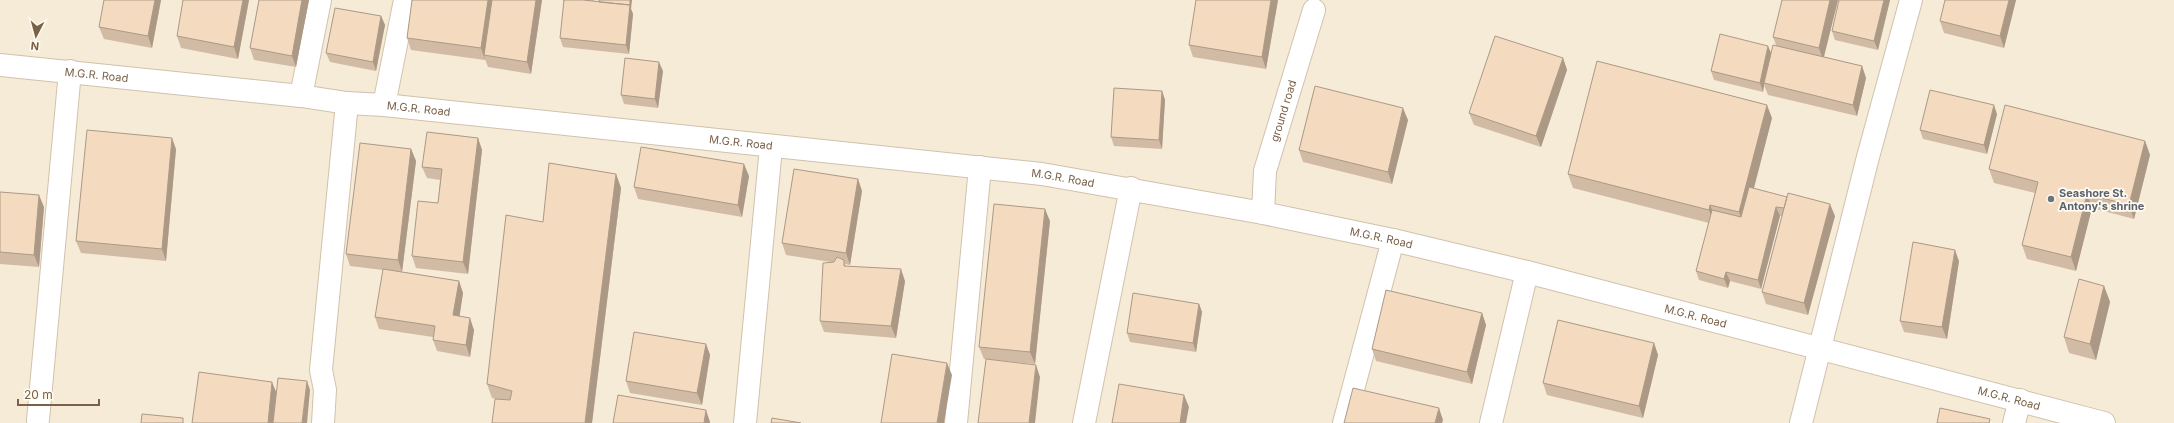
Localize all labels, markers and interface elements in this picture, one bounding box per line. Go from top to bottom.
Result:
north arrow [16,16,56,56]
text: N [30,39,40,53]
street label: M.G.R. Road [64,65,129,85]
street label: ground road [1267,78,1299,143]
street label: M.G.R. Road [386,98,451,119]
street label: M.G.R. Road [708,132,773,153]
street label: M.G.R. Road [1031,166,1096,190]
place label: Seashore St. Antony's shrine [2059,186,2145,213]
marker: Seashore St. Antony's shrine [2046,194,2056,204]
street label: M.G.R. Road [1349,224,1414,251]
street label: M.G.R. Road [1663,301,1728,331]
scale bar [18,381,99,407]
street label: M.G.R. Road [1976,383,2042,413]
text: 20 m [24,387,53,402]

